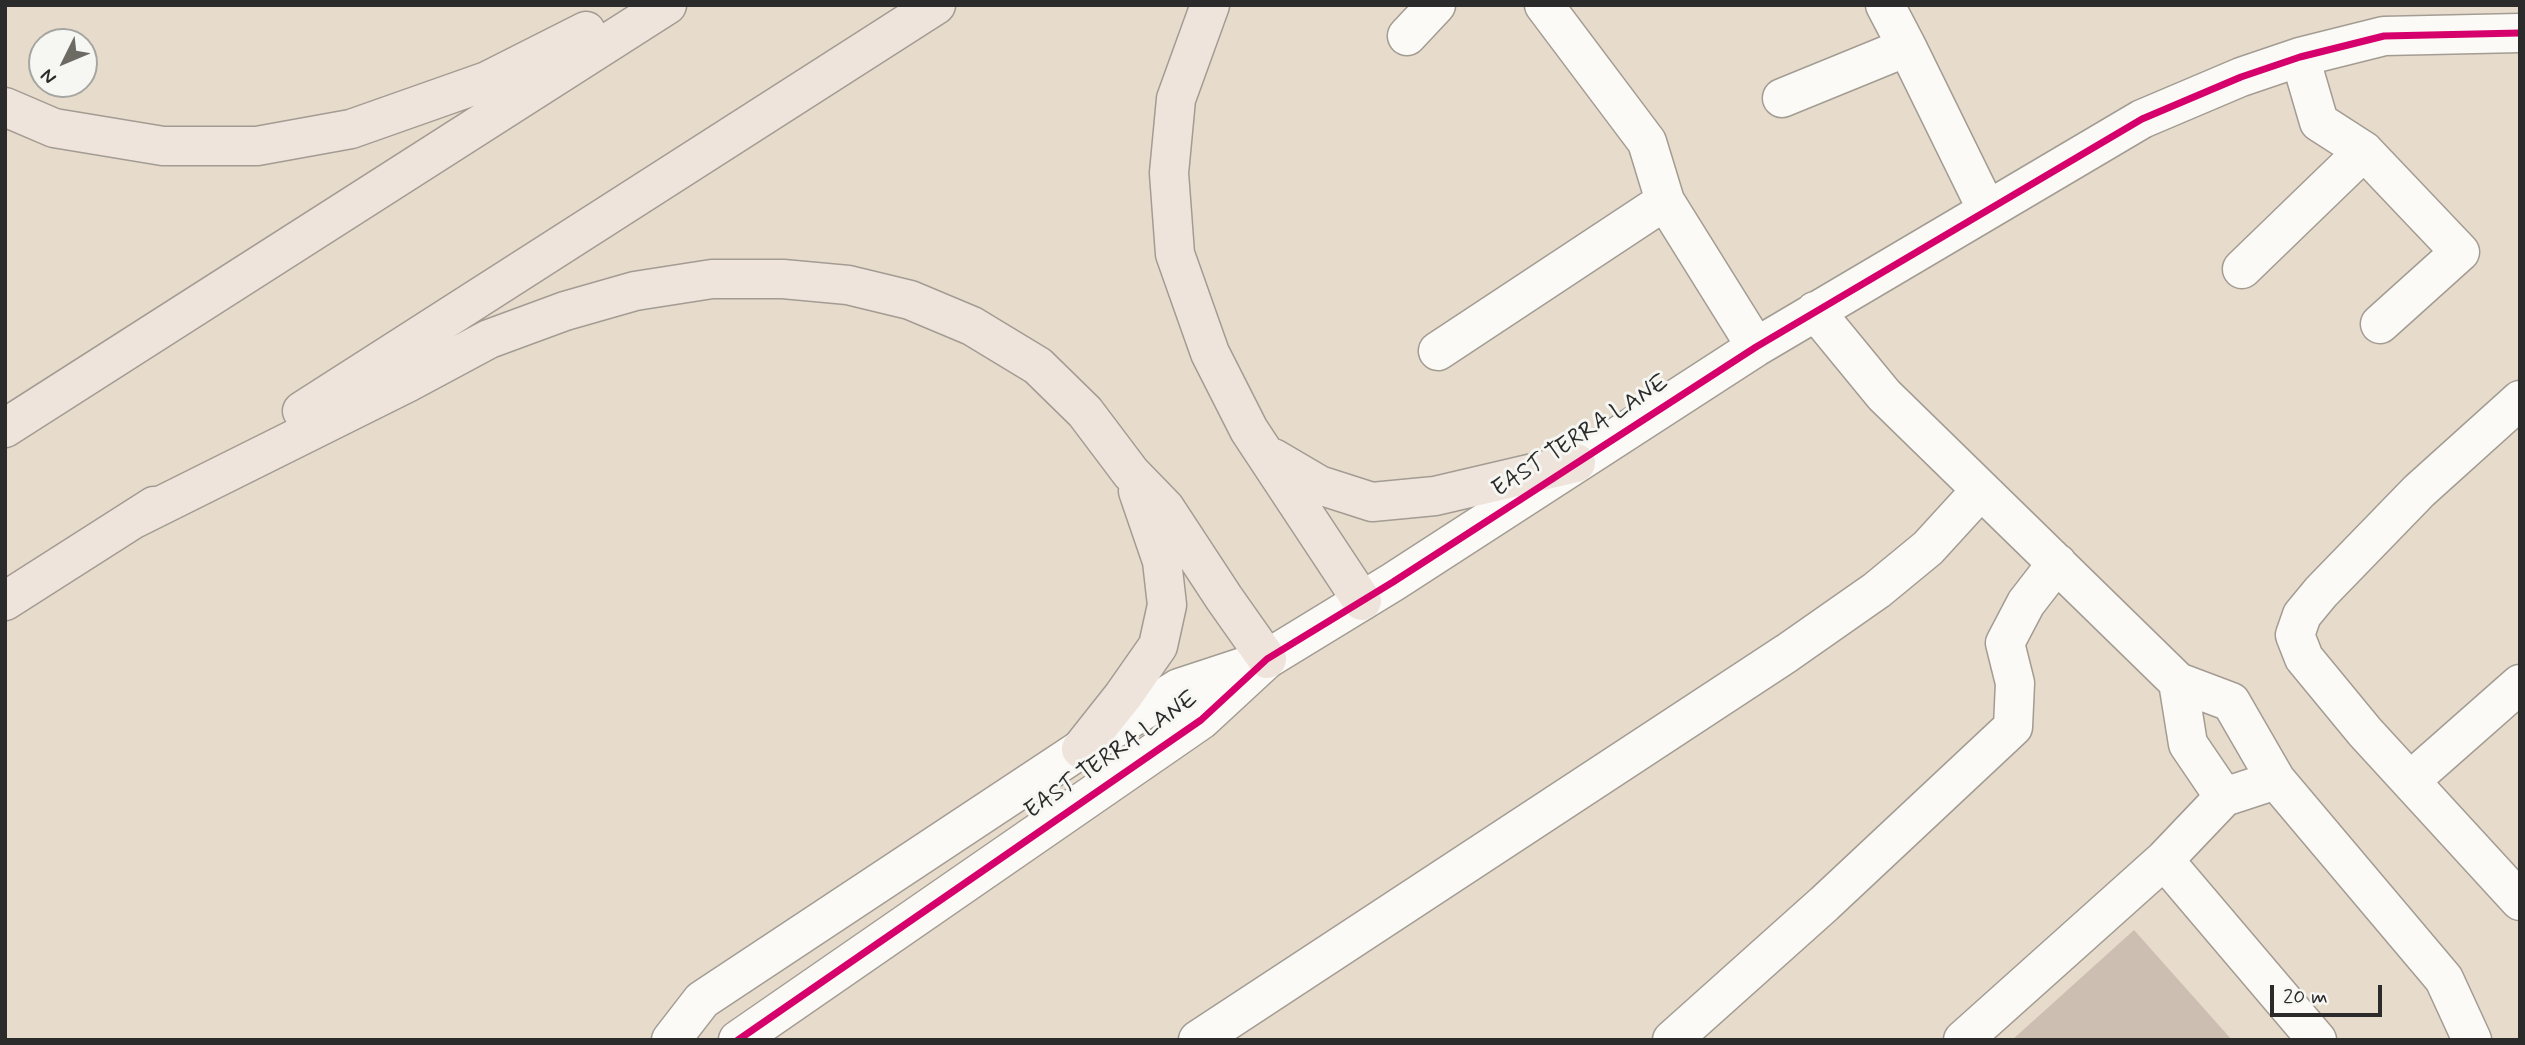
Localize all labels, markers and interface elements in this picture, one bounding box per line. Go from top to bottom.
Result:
north arrow [28,28,98,98]
text: N [35,63,62,89]
street label: EAST TERRA LANE [1487,369,1675,505]
street label: EAST TERRA LANE [1020,686,1204,826]
scale bar [2273,972,2385,1016]
text: 20 m [2283,983,2328,1011]

